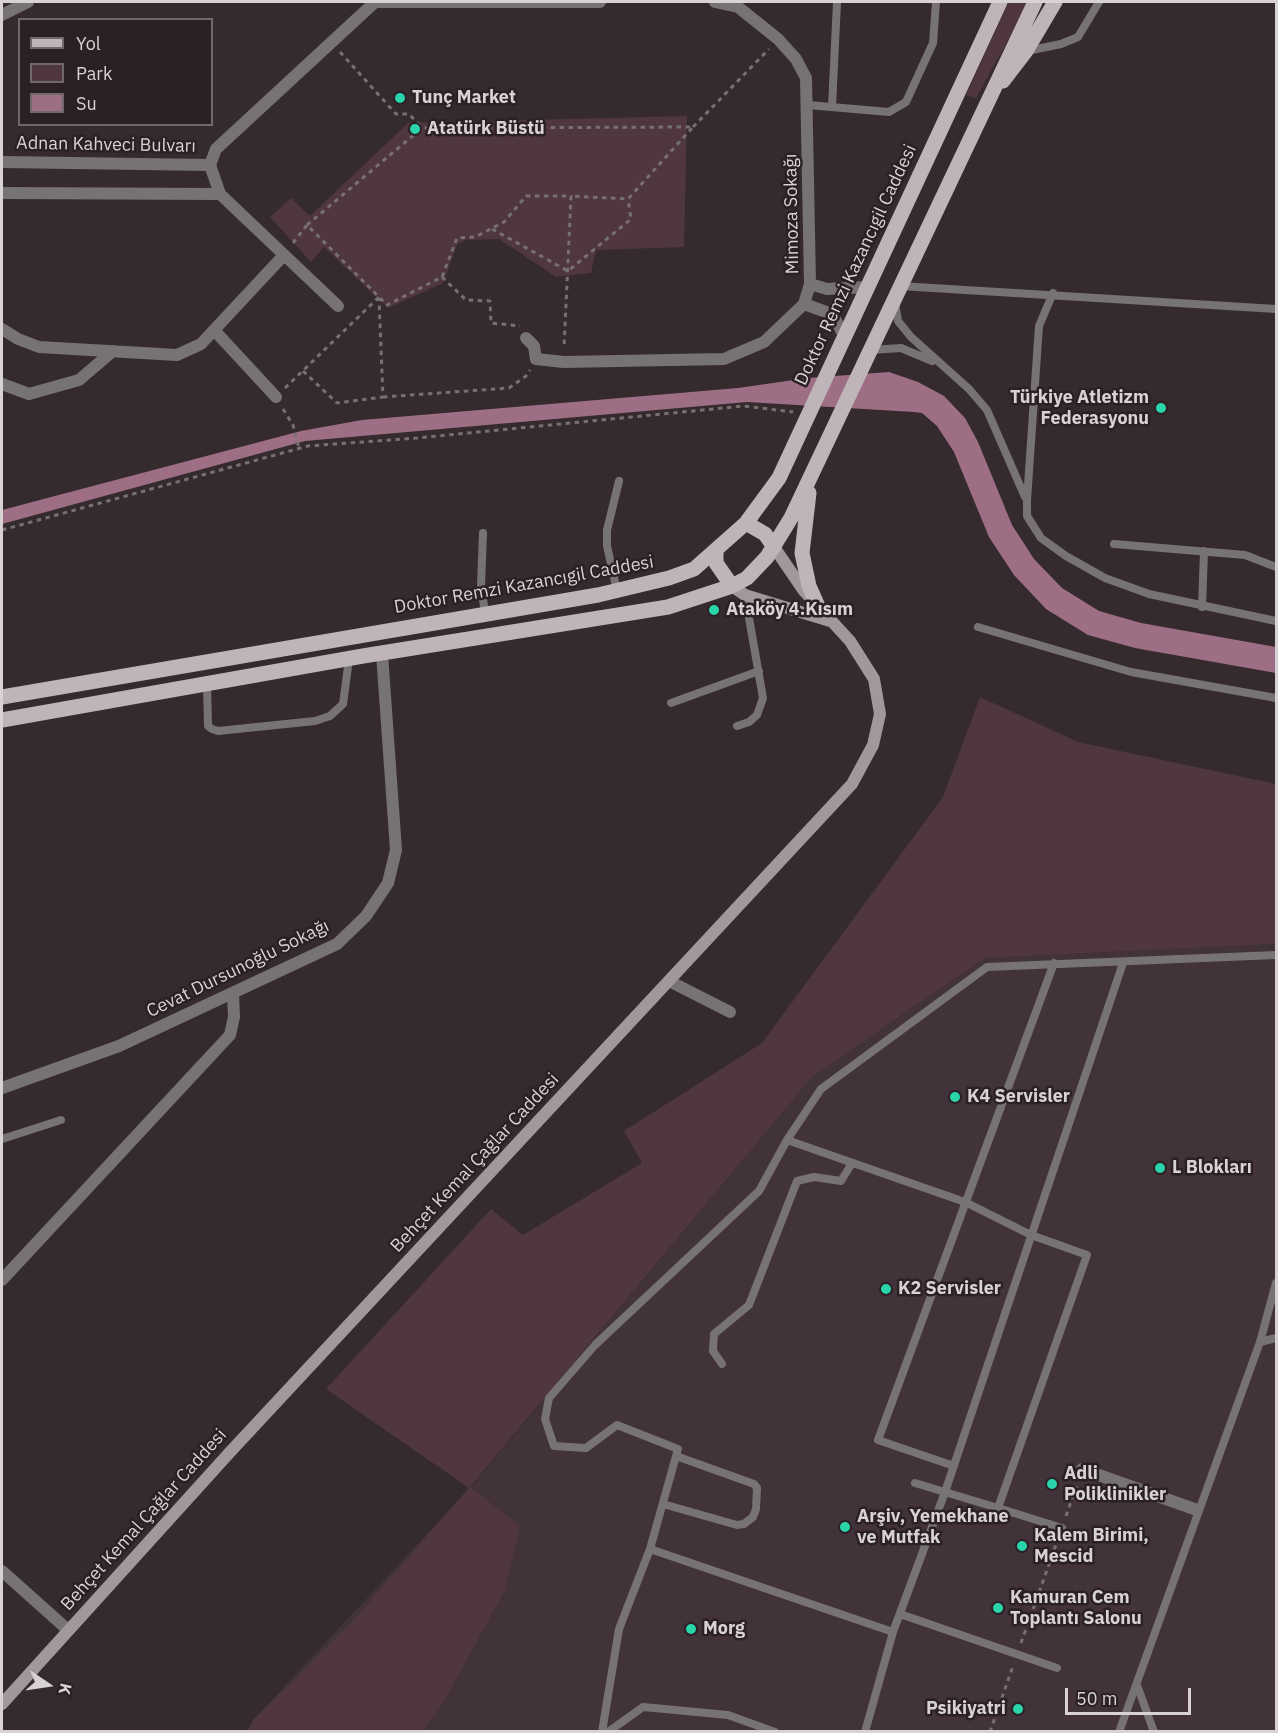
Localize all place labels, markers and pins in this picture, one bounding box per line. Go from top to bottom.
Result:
place label: Tunç Market [412,87,516,109]
marker: Tunç Market [393,91,407,105]
place label: Atatürk Büstü [427,118,545,140]
marker: Atatürk Büstü [408,122,422,136]
place label: Türkiye Atletizm Federasyonu [1010,387,1149,430]
marker: Türkiye Atletizm Federasyonu [1154,401,1168,415]
place label: Ataköy 4.Kısım [726,599,853,621]
marker: Ataköy 4.Kısım [707,603,721,617]
place label: K4 Servisler [967,1086,1070,1108]
marker: K4 Servisler [948,1090,962,1104]
place label: L Blokları [1172,1157,1252,1179]
marker: L Blokları [1153,1161,1167,1175]
place label: K2 Servisler [898,1278,1001,1300]
marker: K2 Servisler [879,1282,893,1296]
place label: Adli Poliklinikler [1064,1463,1166,1506]
marker: Adli Poliklinikler [1045,1477,1059,1491]
place label: Arşiv, Yemekhane ve Mutfak [857,1506,1009,1549]
marker: Arşiv, Yemekhane ve Mutfak [838,1520,852,1534]
place label: Kalem Birimi, Mescid [1034,1525,1149,1568]
marker: Kalem Birimi, Mescid [1015,1539,1029,1553]
place label: Kamuran Cem Toplantı Salonu [1010,1587,1142,1630]
marker: Kamuran Cem Toplantı Salonu [991,1601,1005,1615]
place label: Morg [703,1618,745,1640]
marker: Morg [684,1622,698,1636]
place label: Psikiyatri [926,1698,1006,1720]
marker: Psikiyatri [1011,1702,1025,1716]

